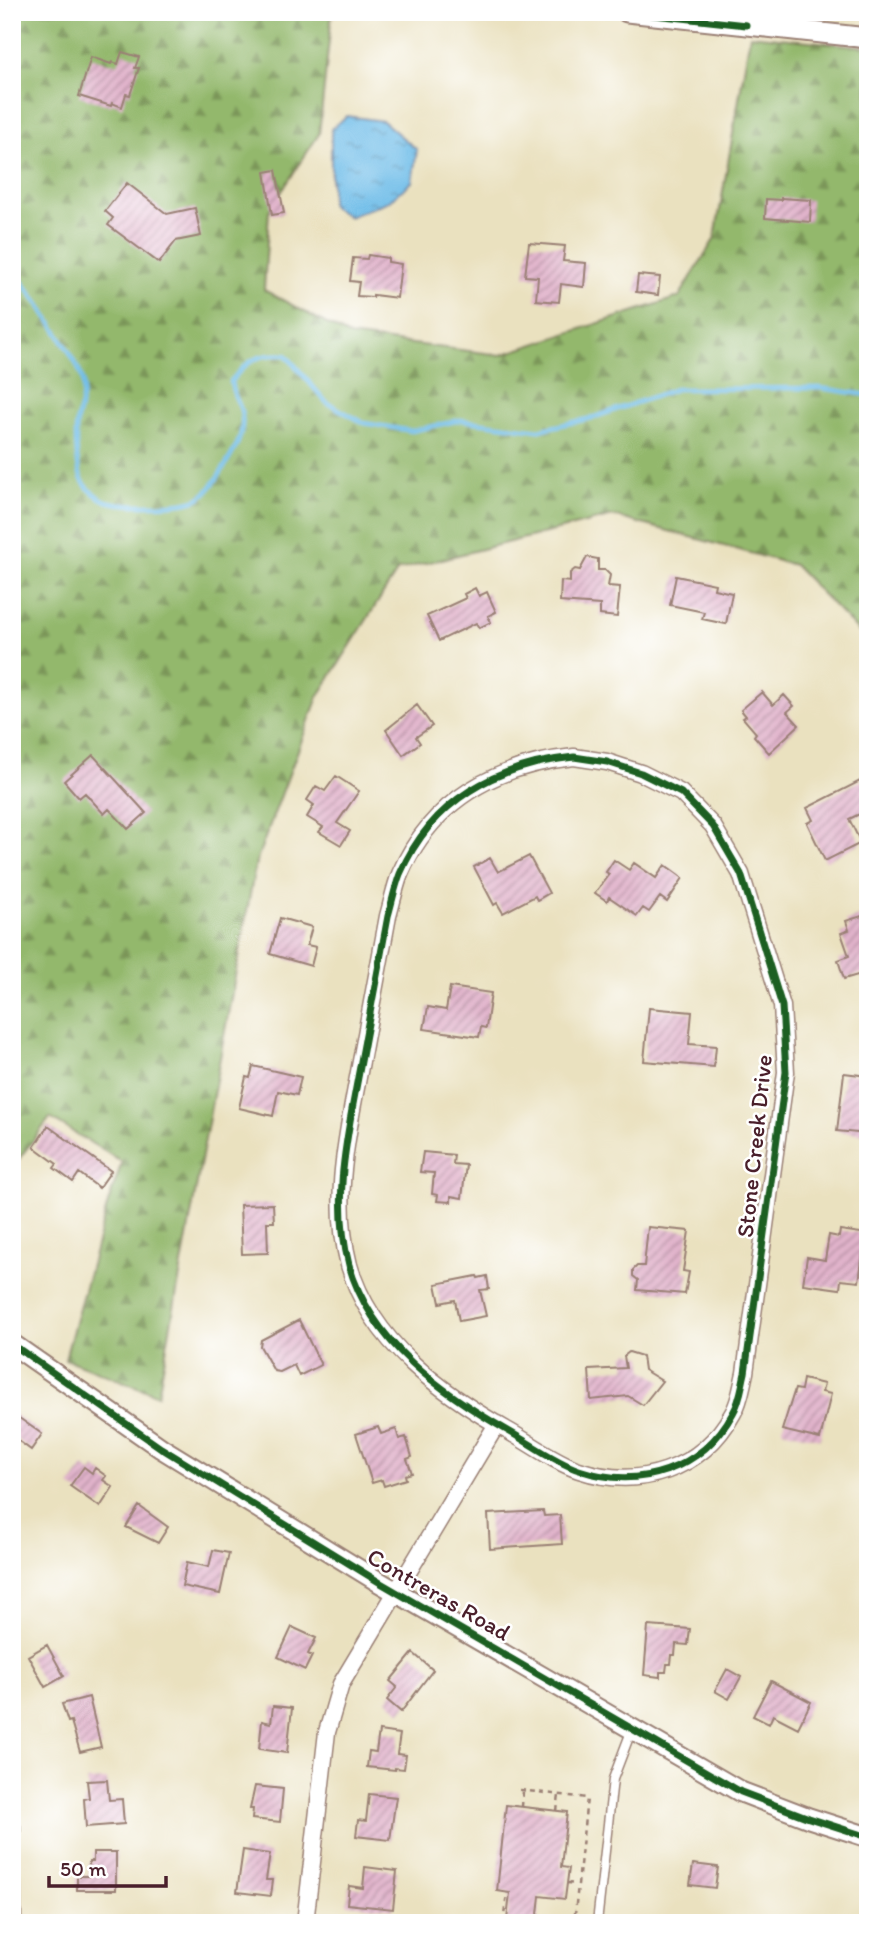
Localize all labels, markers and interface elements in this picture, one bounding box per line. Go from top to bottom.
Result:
street label: Stone Creek Drive [730,1053,778,1239]
street label: Contreras Road [362,1541,516,1647]
scale bar [49,1844,166,1888]
text: 50 m [60,1856,107,1881]

